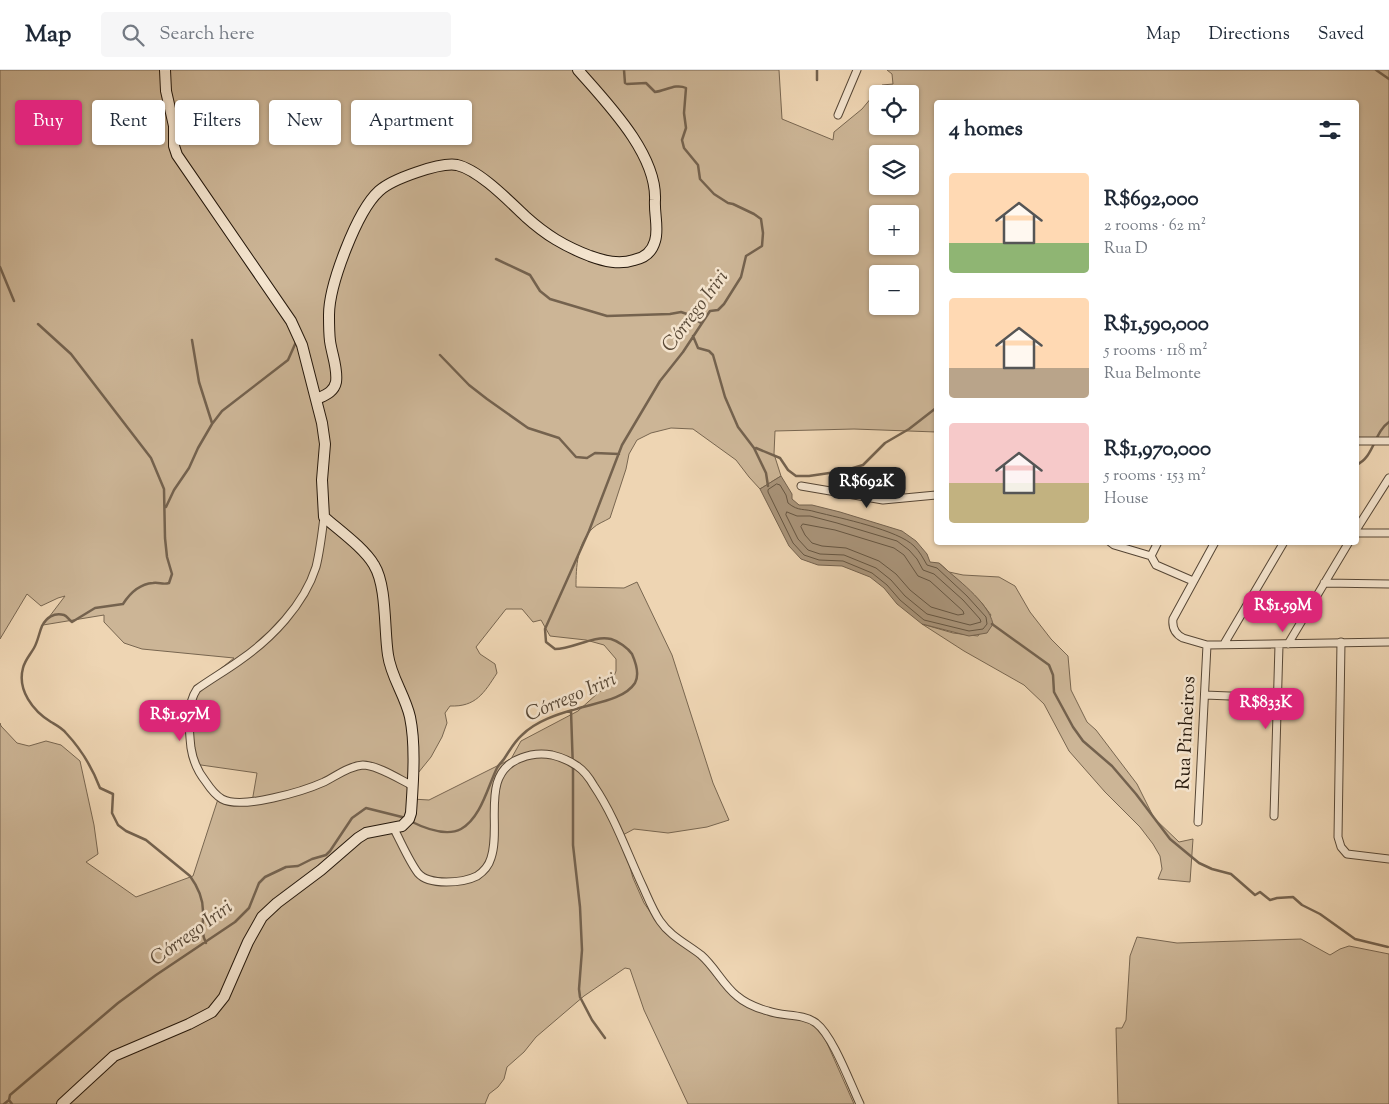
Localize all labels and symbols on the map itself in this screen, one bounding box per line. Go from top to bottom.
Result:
water label: Córrego Iriri [655,265,737,359]
pin: R$692K [826,466,908,509]
pin: R$1.59M [1237,590,1329,633]
water label: Córrego Iriri [521,666,621,730]
street label: Rua Pinheiros [1171,675,1203,791]
pin: R$833K [1225,688,1307,730]
pin: R$1.97M [134,700,226,742]
water label: Córrego Iriri [145,894,239,974]

